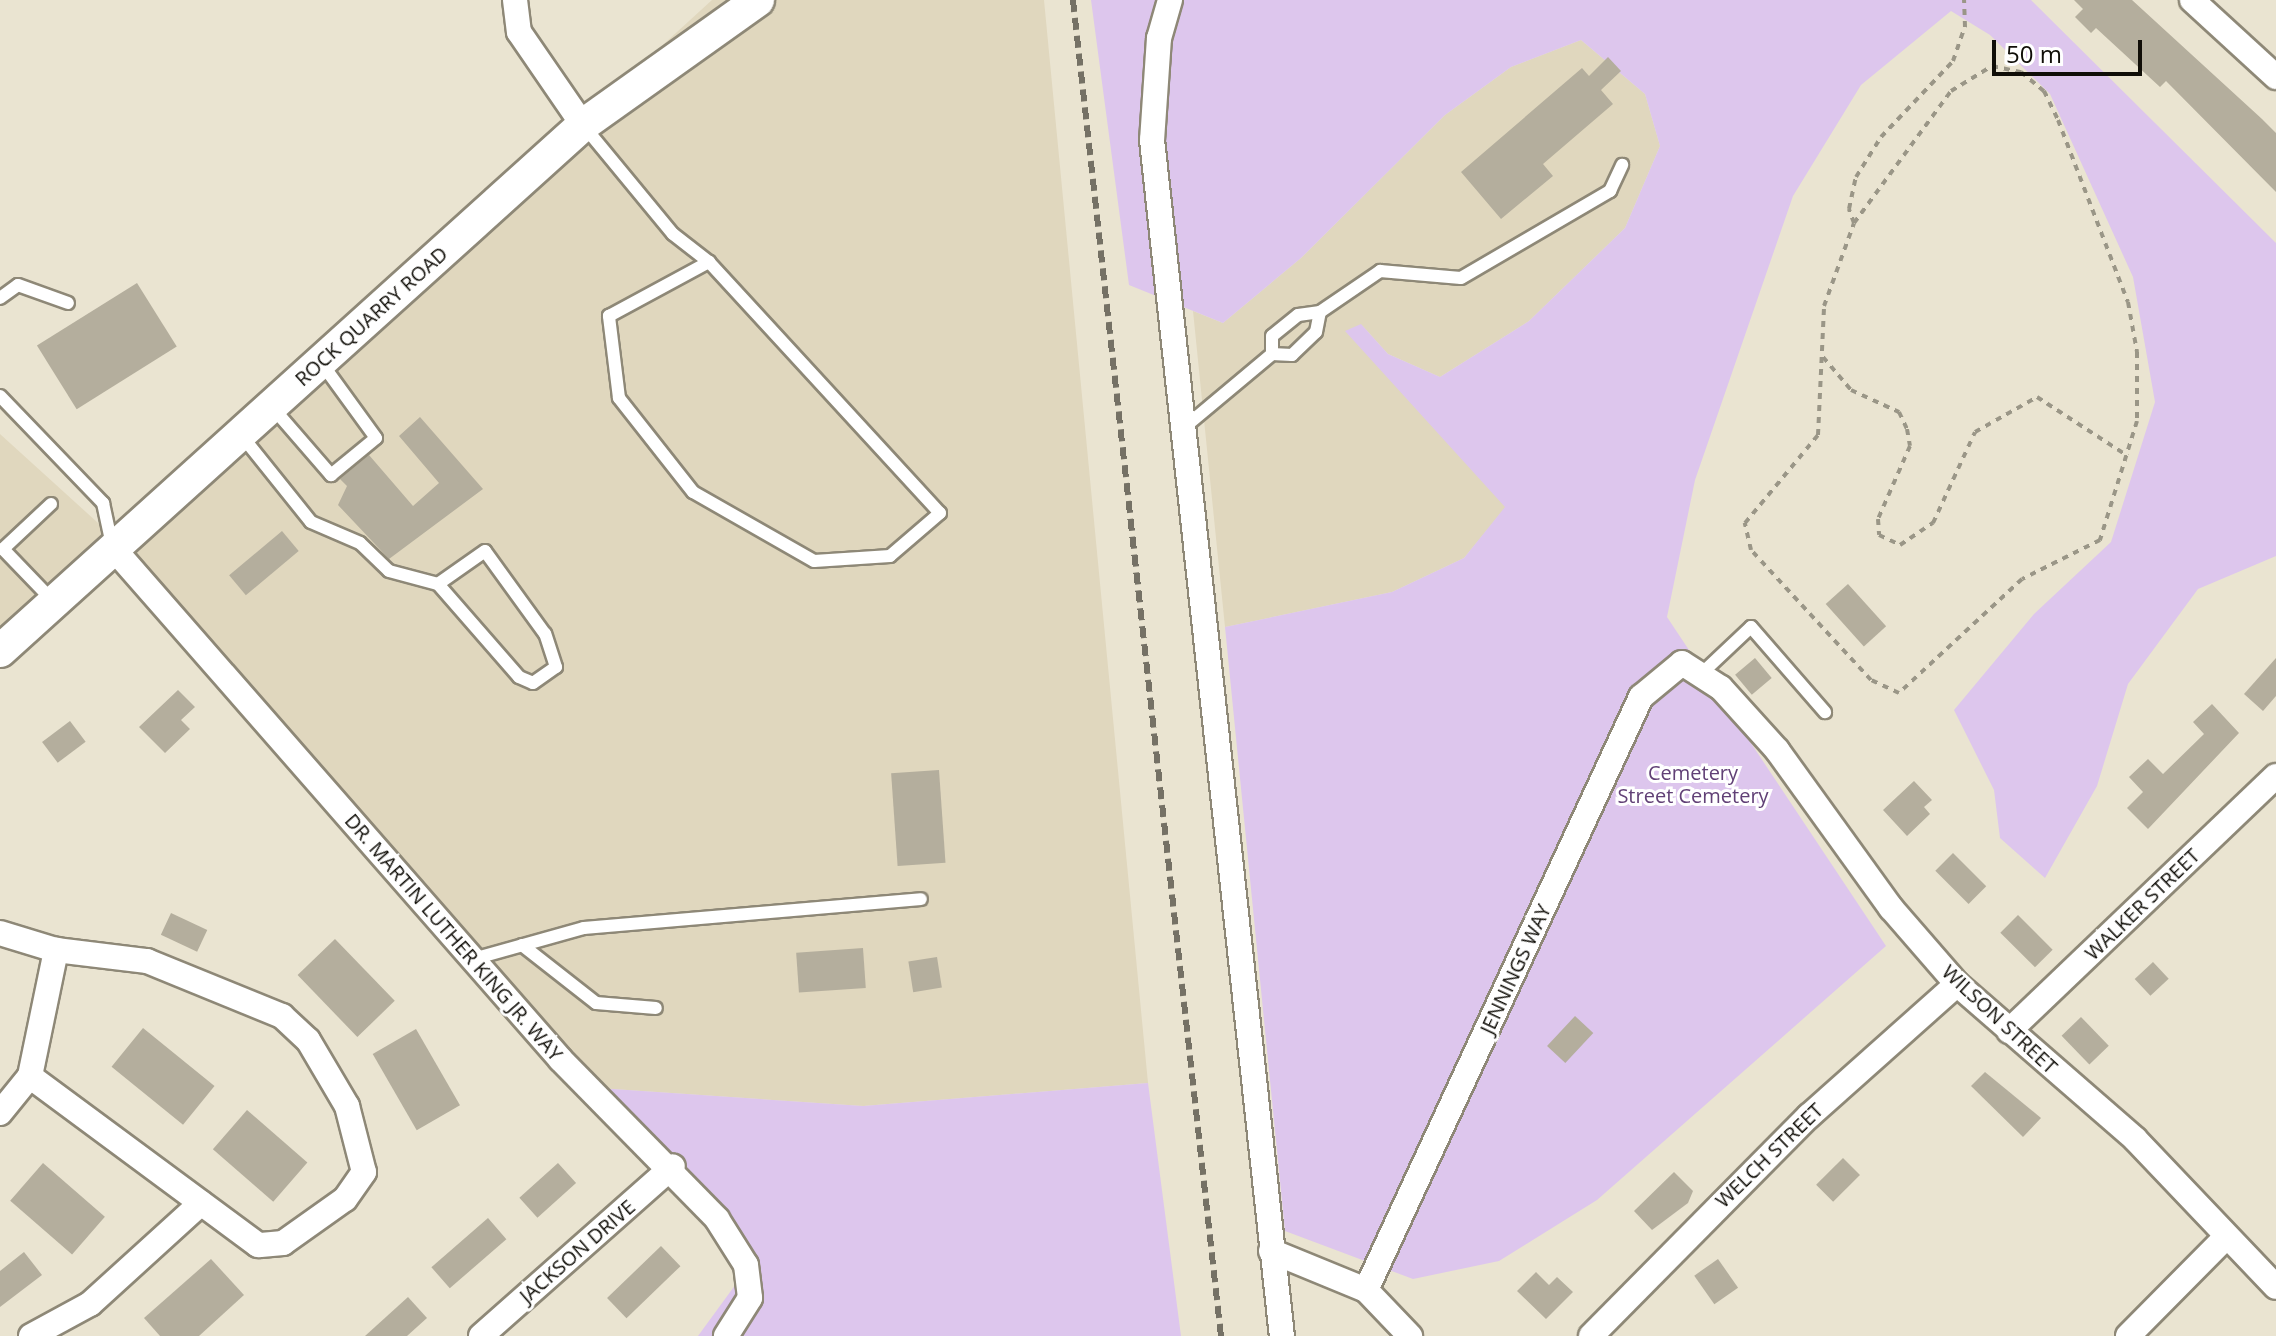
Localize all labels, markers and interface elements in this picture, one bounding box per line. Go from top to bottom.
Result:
scale bar [1996,24,2146,74]
text: 50 m [2006,37,2062,70]
street label: ROCK QUARRY ROAD [290,241,452,391]
park label: Cemetery Street Cemetery [1617,760,1769,807]
street label: DR. MARTIN LUTHER KING JR. WAY [340,809,568,1065]
street label: WALKER STREET [2080,843,2204,965]
street label: JENNINGS WAY [1474,900,1556,1038]
street label: WILSON STREET [1937,959,2063,1079]
street label: WELCH STREET [1710,1098,1828,1212]
street label: JACKSON DRIVE [514,1194,640,1308]

